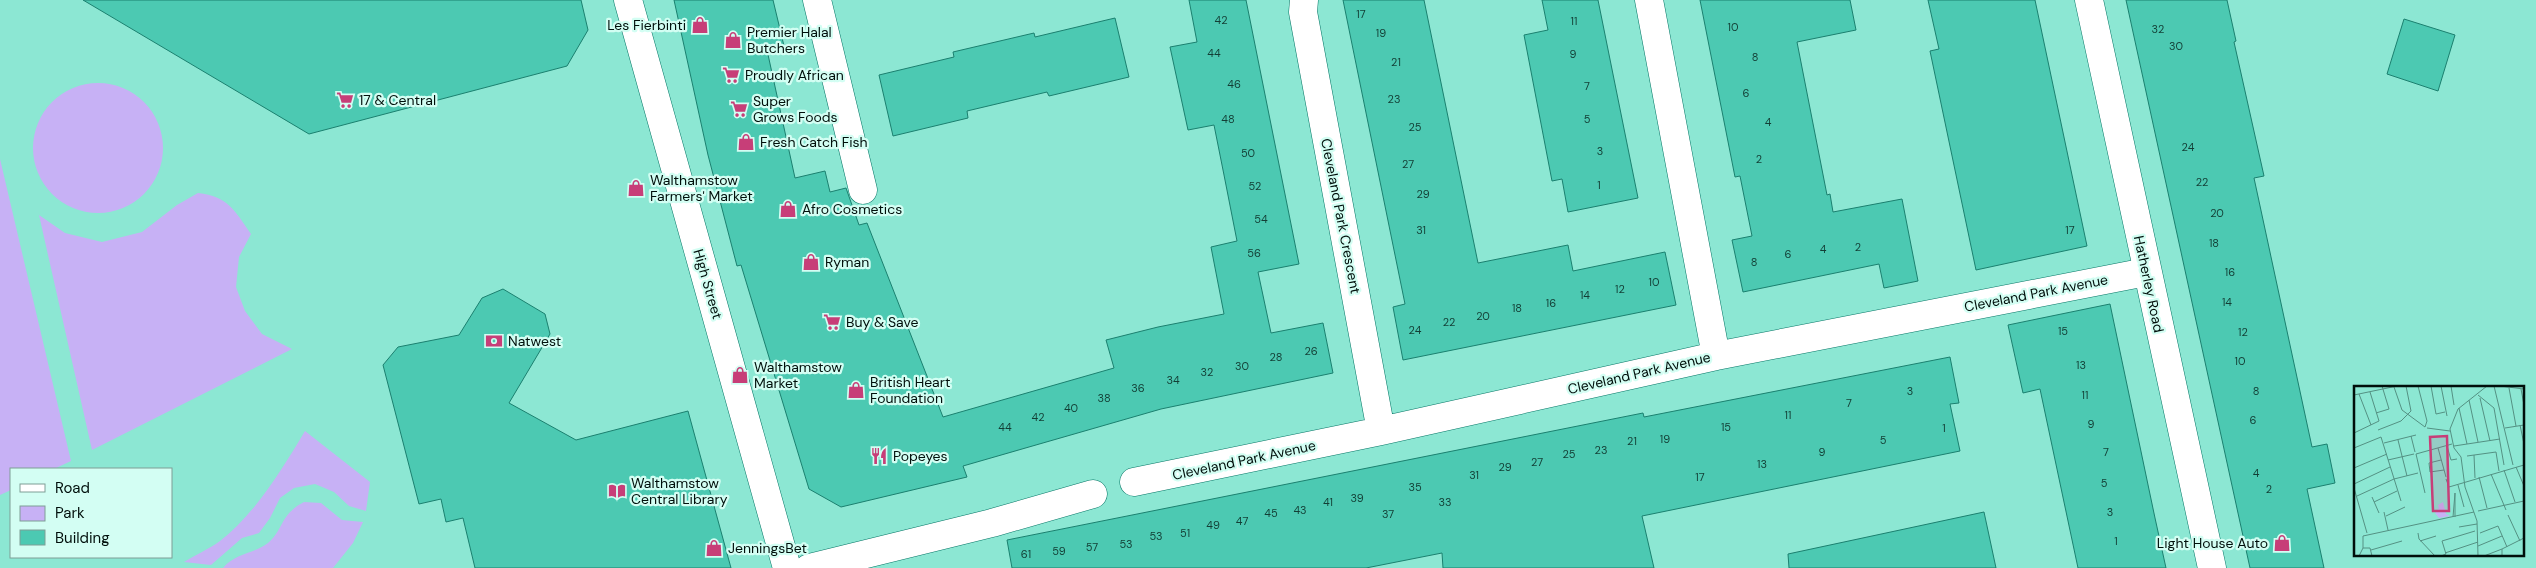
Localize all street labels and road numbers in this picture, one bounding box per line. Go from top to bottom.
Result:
street label: Cleveland Park Crescent [1317,137,1365,295]
street label: Hatherley Road [2130,234,2168,334]
street label: High Street [689,247,727,321]
street label: Cleveland Park Avenue [1963,270,2109,316]
street label: Cleveland Park Avenue [1566,348,1712,398]
street label: Cleveland Park Avenue [1171,436,1317,484]

